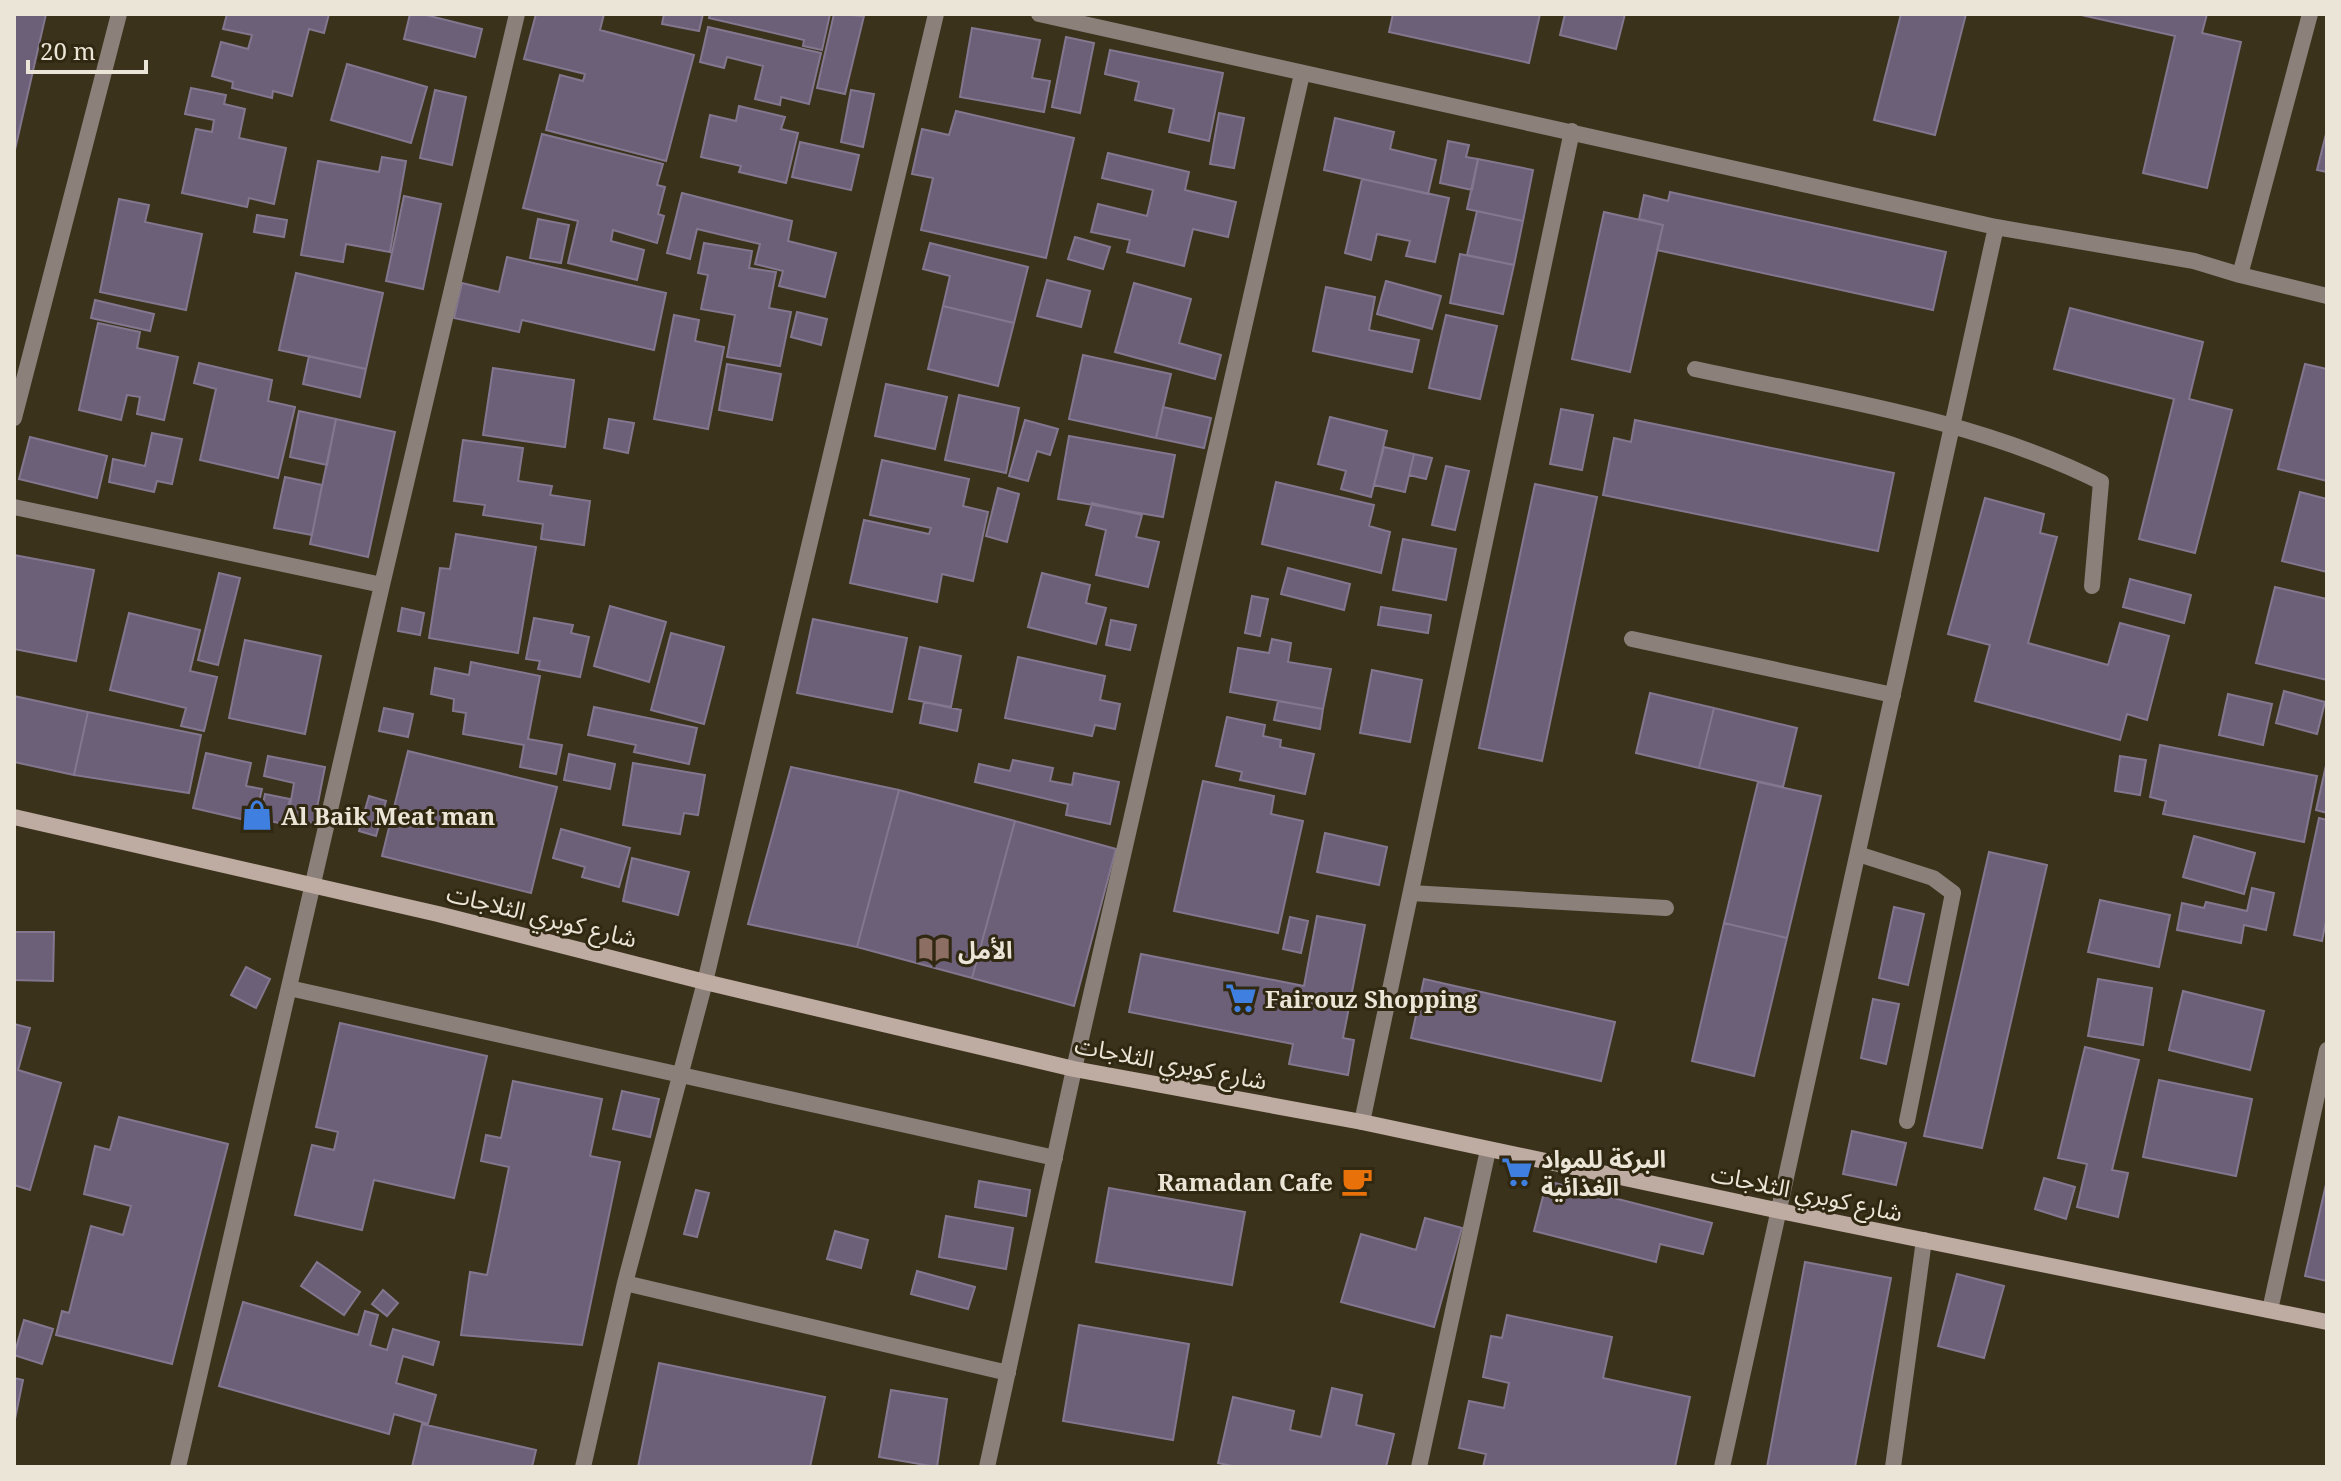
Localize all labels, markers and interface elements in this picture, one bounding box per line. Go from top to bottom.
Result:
scale bar [28,24,146,74]
text: 20 m [40,34,96,67]
shop icon: Al Baik Meat man [240,798,274,832]
place label: Al Baik Meat man [281,799,495,832]
street label: شارع كوبري الثلاجات [443,875,641,958]
library icon: الأمل [917,932,951,966]
place label: الأمل [958,933,1013,966]
supermarket icon: Fairouz Shopping [1224,981,1258,1015]
place label: Fairouz Shopping [1265,982,1478,1015]
street label: شارع كوبري الثلاجات [1072,1027,1270,1100]
place label: البركة للمواد الغذائية [1541,1142,1666,1203]
supermarket icon: البركة للمواد الغذائية [1500,1155,1534,1189]
street label: شارع كوبري الثلاجات [1708,1156,1906,1232]
cafe icon: Ramadan Cafe [1340,1164,1374,1198]
place label: Ramadan Cafe [1157,1165,1333,1198]

